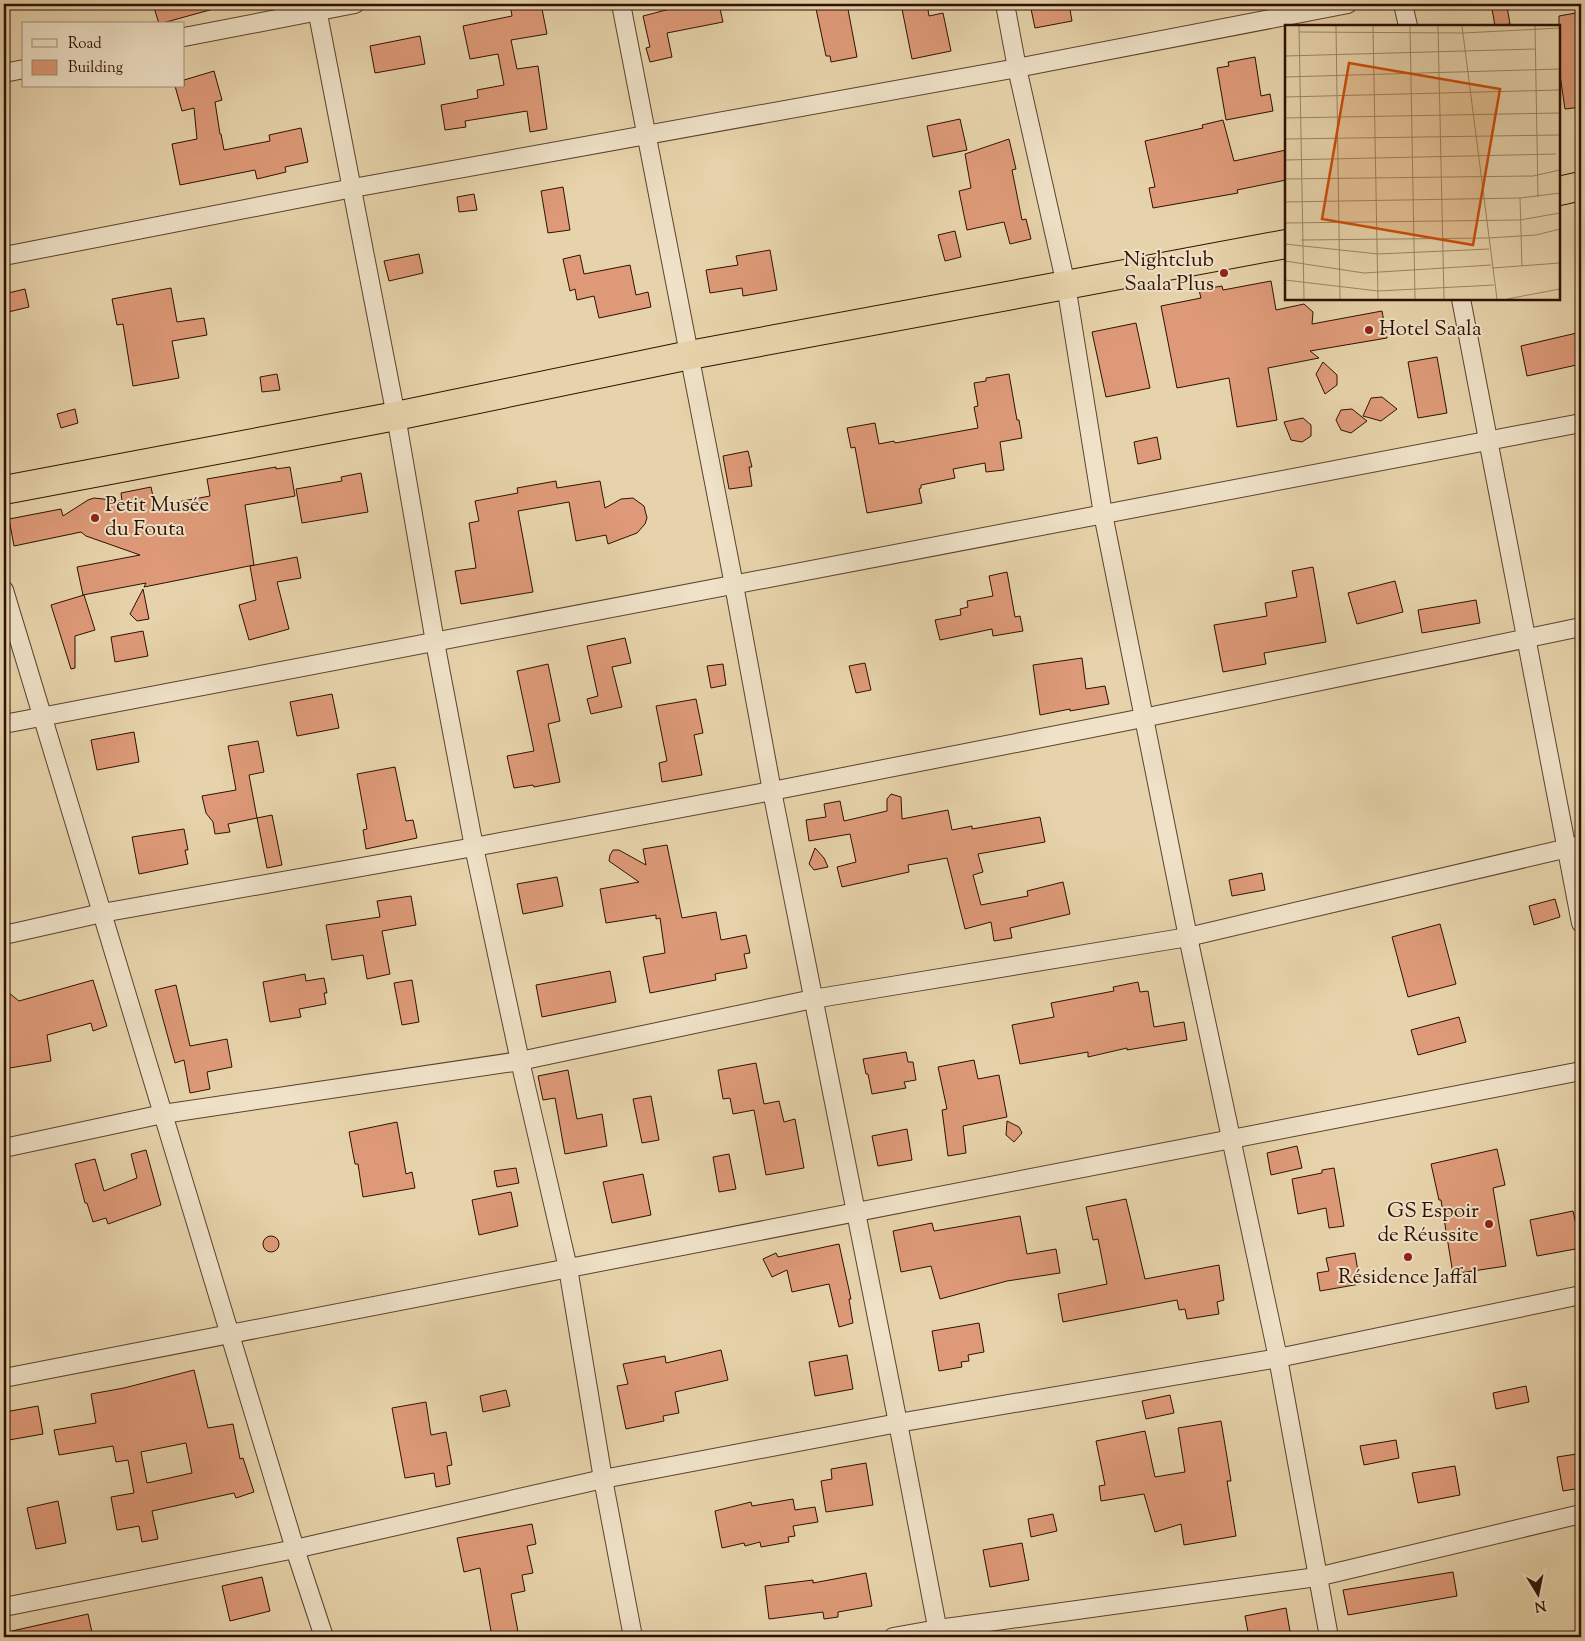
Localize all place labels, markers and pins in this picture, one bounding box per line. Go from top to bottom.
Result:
place label: Nightclub Saala Plus [1124,246,1214,300]
marker: Nightclub Saala Plus [1218,267,1230,279]
place label: Hotel Saala [1379,315,1482,345]
marker: Hotel Saala [1363,324,1375,336]
place label: Petit Musée du Fouta [105,491,209,545]
marker: Petit Musée du Fouta [89,512,101,524]
place label: GS Espoir de Réussite [1377,1197,1479,1251]
marker: GS Espoir de Réussite [1483,1218,1495,1230]
marker: Résidence Jaffal [1402,1251,1414,1263]
place label: Résidence Jaffal [1338,1263,1478,1293]

